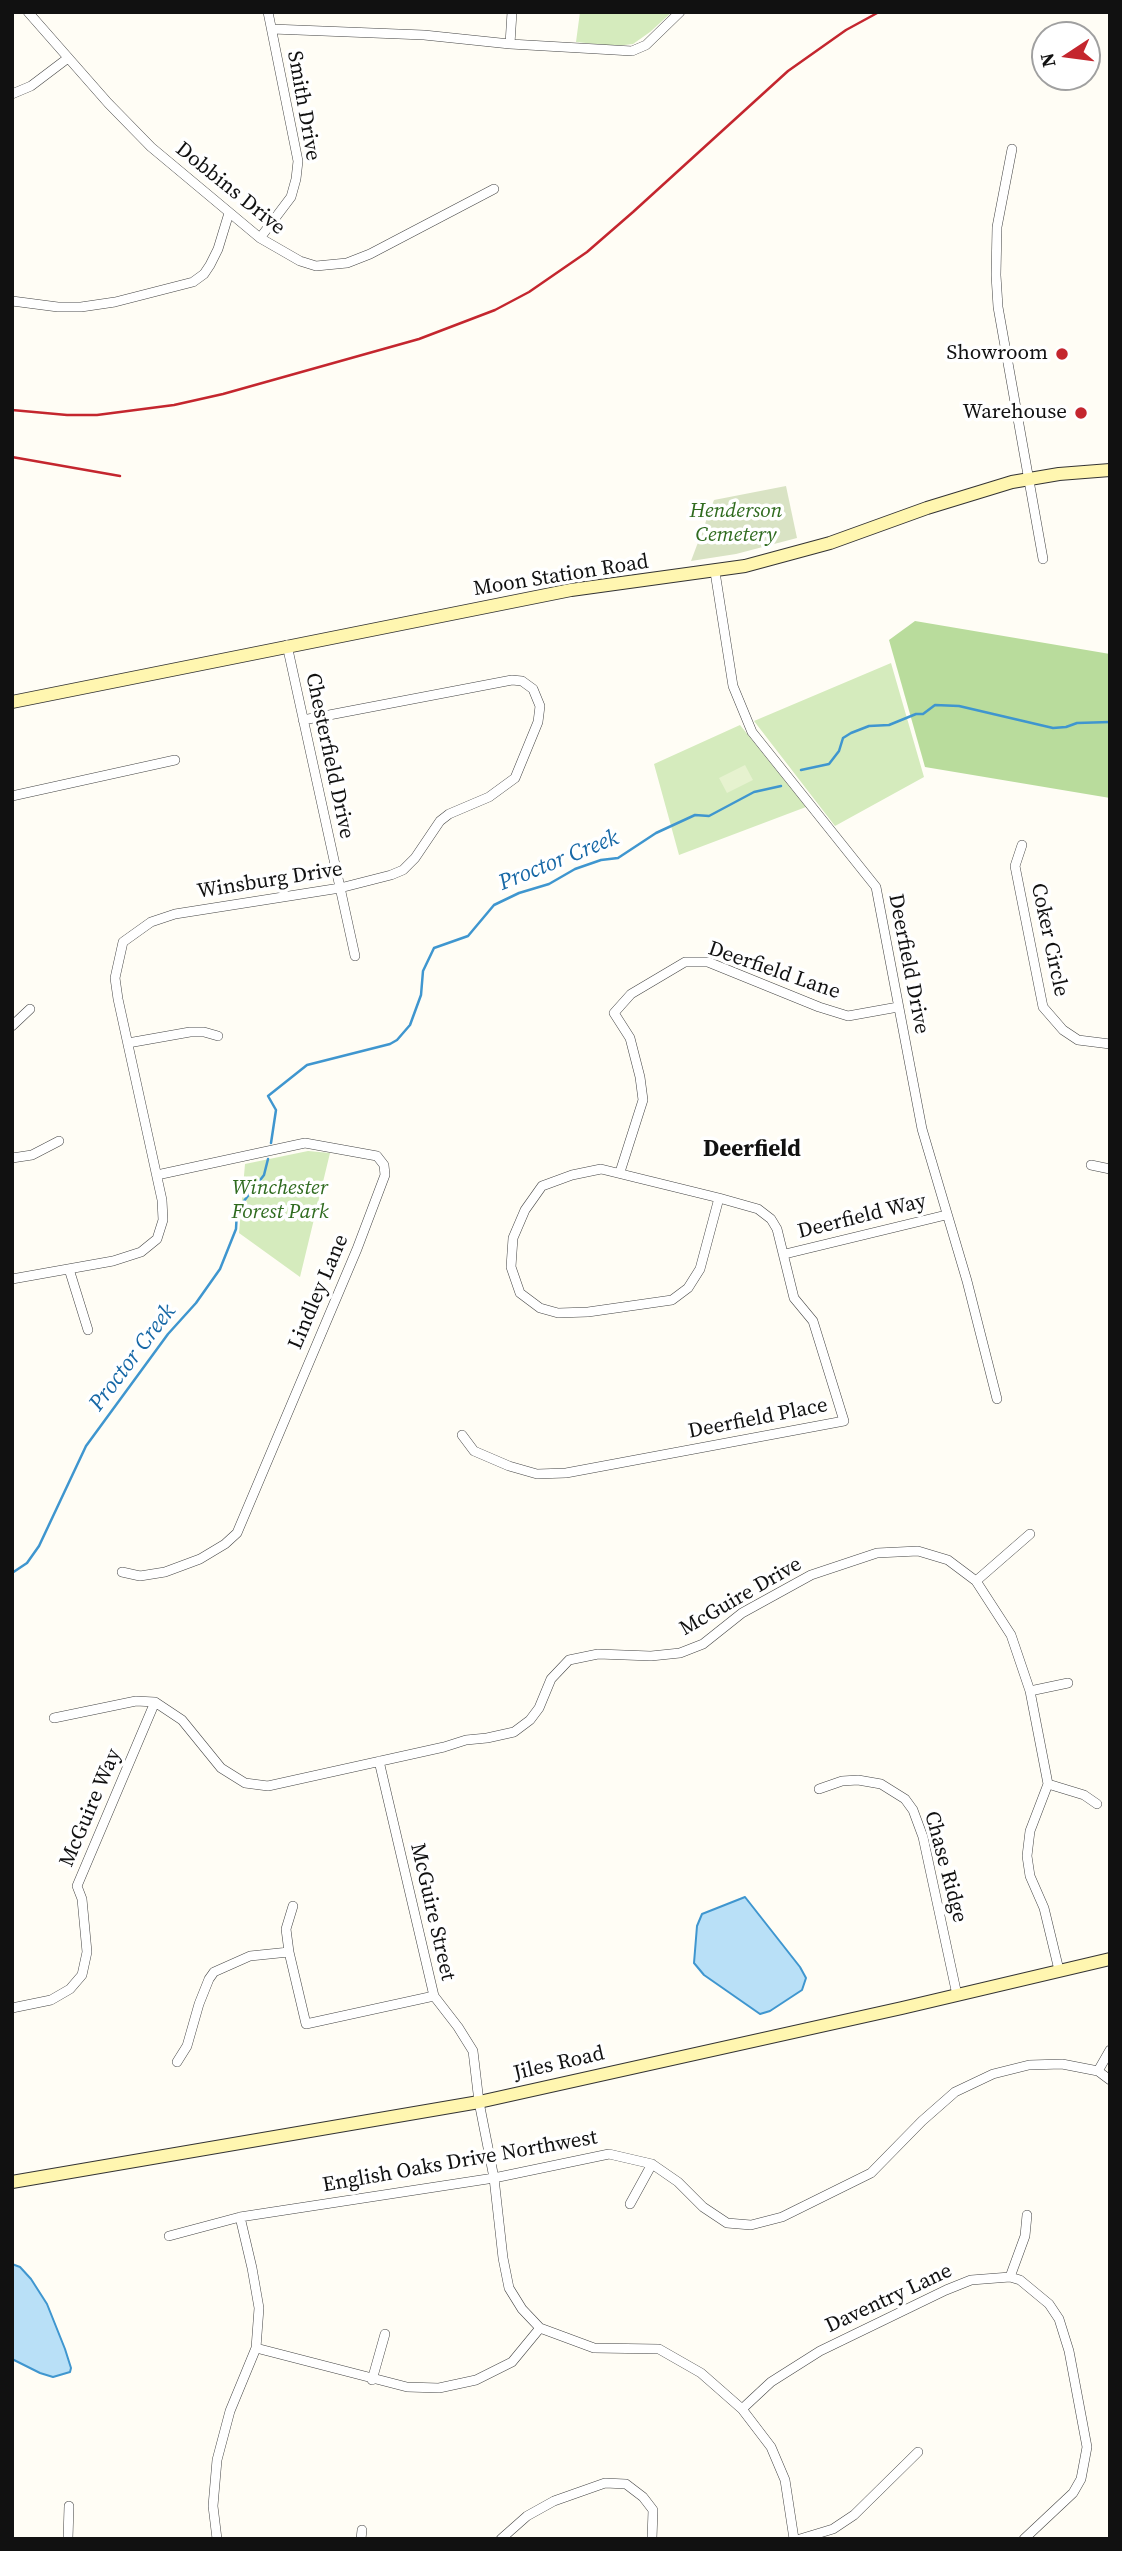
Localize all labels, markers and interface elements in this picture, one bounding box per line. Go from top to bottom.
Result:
north arrow [1031,21,1101,91]
street label: Smith Drive [281,49,325,163]
text: N [1033,51,1062,70]
street label: Dobbins Drive [170,137,290,241]
place label: Showroom [947,341,1048,367]
marker: Showroom [1054,346,1070,362]
place label: Warehouse [963,400,1067,426]
marker: Warehouse [1073,405,1089,421]
park label: Henderson Cemetery [690,499,782,549]
street label: Moon Station Road [472,550,650,602]
street label: Chesterfield Drive [299,671,359,841]
water label: Proctor Creek [495,824,623,898]
street label: Winsburg Drive [195,857,345,905]
street label: Coker Circle [1025,881,1073,999]
street label: Deerfield Drive [882,892,934,1036]
street label: Deerfield Lane [705,937,843,1005]
district label: Deerfield [703,1136,801,1164]
park label: Winchester Forest Park [231,1176,329,1226]
street label: Deerfield Way [795,1189,929,1245]
street label: Lindley Lane [283,1231,355,1353]
water label: Proctor Creek [84,1299,182,1417]
street label: Deerfield Place [686,1393,830,1445]
street label: McGuire Drive [676,1552,806,1642]
street label: McGuire Way [55,1745,127,1871]
street label: Chase Ridge [918,1809,972,1925]
street label: McGuire Street [404,1841,460,1983]
street label: Jiles Road [511,2041,607,2087]
street label: English Oaks Drive Northwest [321,2125,599,2199]
street label: Daventry Lane [822,2259,956,2339]

